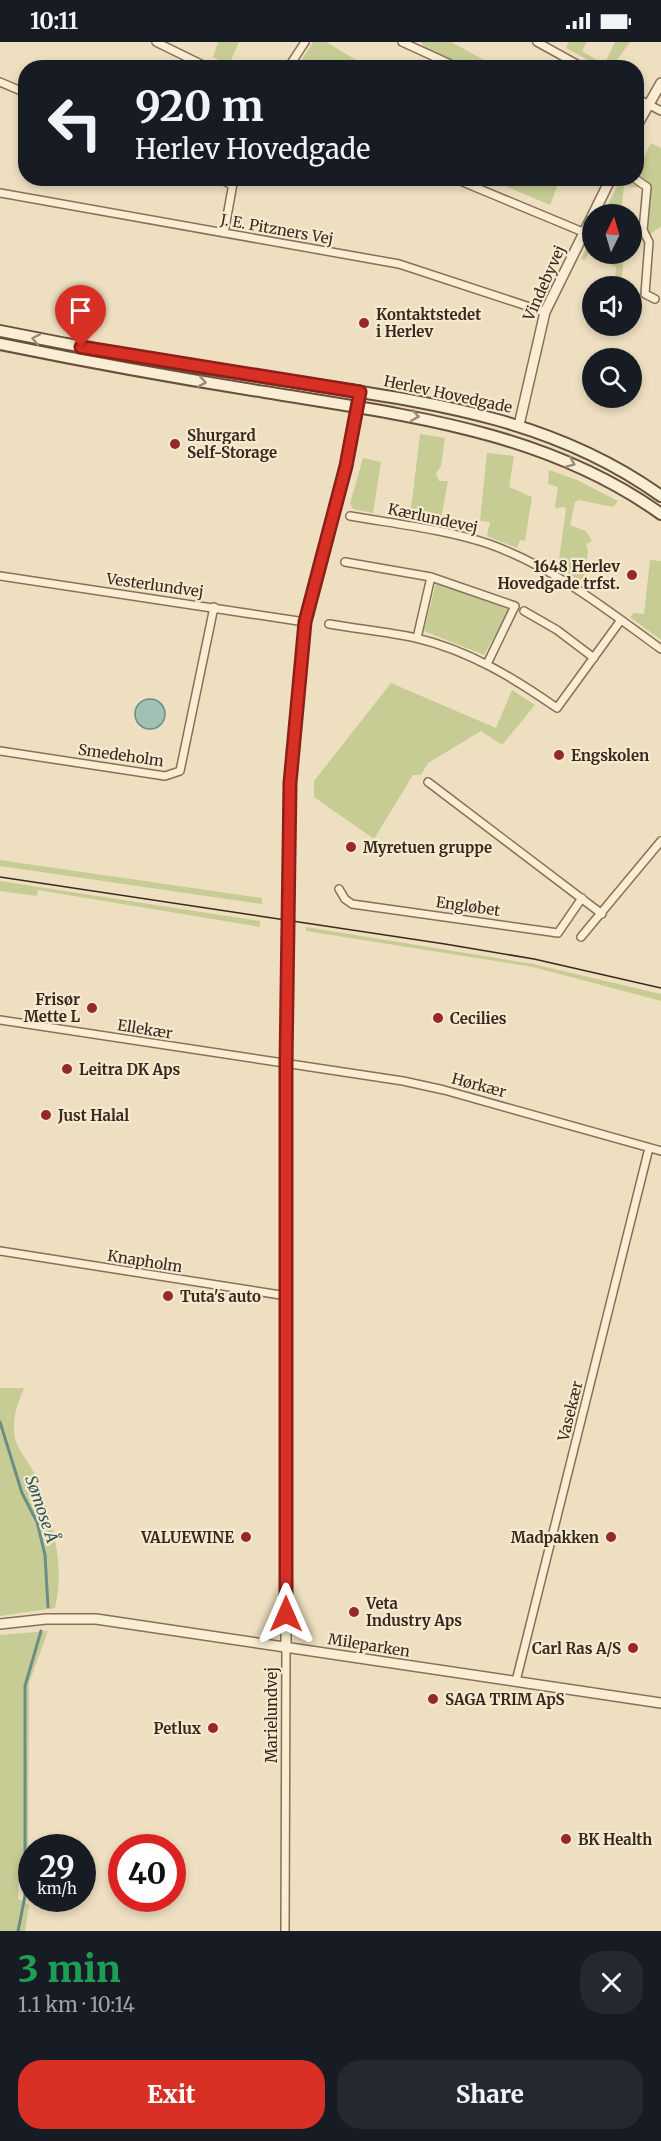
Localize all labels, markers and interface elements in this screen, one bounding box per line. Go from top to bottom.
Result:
text: 10:11 [30,7,78,35]
text: 920 m [135,80,264,132]
icon: left [36,84,114,162]
text: Herlev Hovedgade [135,132,370,166]
north arrow [582,204,642,264]
map controls [582,204,642,408]
street label: J. E. Pitzners Vej [218,210,335,248]
street label: Vindebyvej [518,242,569,325]
button: sound [582,276,642,336]
pin [55,285,106,347]
icon: arrive [64,294,97,327]
place label: Kontaktstedet i Herlev [376,305,481,341]
marker: Kontaktstedet i Herlev [357,316,371,330]
one-way arrow [31,333,41,346]
button: search [582,348,642,408]
street label: Herlev Hovedgade [382,371,514,417]
one-way arrow [197,375,207,388]
one-way arrow [410,409,420,422]
place label: Shurgard Self-Storage [187,426,277,462]
marker: Shurgard Self-Storage [168,437,182,451]
one-way arrow [564,456,575,468]
street label: Kærlundevej [386,499,480,537]
place label: 1648 Herlev Hovedgade trfst. [497,557,620,593]
marker: 1648 Herlev Hovedgade trfst. [625,568,639,582]
street label: Vesterlundvej [104,569,205,601]
street label: Smedeholm [77,740,165,770]
place label: Engskolen [571,746,649,765]
marker: Engskolen [552,748,566,762]
place label: Myretuen gruppe [363,838,492,857]
marker: Myretuen gruppe [344,840,358,854]
street label: Engløbet [435,892,502,920]
place label: Frisør Mette L [24,990,80,1026]
marker: Frisør Mette L [85,1001,99,1015]
place label: Cecilies [450,1009,507,1028]
marker: Cecilies [431,1011,445,1025]
street label: Ellekær [116,1015,174,1043]
place label: Leitra DK Aps [79,1060,180,1079]
marker: Leitra DK Aps [60,1062,74,1076]
street label: Hørkær [450,1069,509,1101]
place label: Just Halal [57,1106,129,1125]
marker: Just Halal [39,1108,53,1122]
street label: Knapholm [106,1246,184,1276]
place label: Tuta's auto [180,1287,261,1306]
marker: Tuta's auto [161,1289,175,1303]
street label: Vasekær [553,1379,587,1444]
water label: Sømose Å [21,1472,64,1546]
place label: VALUEWINE [140,1528,234,1547]
place label: Madpakken [511,1528,599,1547]
marker: VALUEWINE [239,1530,253,1544]
marker: Madpakken [604,1530,618,1544]
position arrow [254,1582,318,1646]
place label: Veta Industry Aps [365,1594,462,1630]
marker: Veta Industry Aps [347,1605,361,1619]
street label: Mileparken [327,1629,411,1661]
place label: Carl Ras A/S [532,1639,621,1658]
marker: Carl Ras A/S [626,1641,640,1655]
street label: Marielundvej [262,1667,281,1763]
place label: SAGA TRIM ApS [445,1690,564,1709]
marker: SAGA TRIM ApS [426,1692,440,1706]
place label: Petlux [154,1719,202,1738]
marker: Petlux [206,1721,220,1735]
place label: BK Health [578,1830,652,1849]
marker: BK Health [559,1832,573,1846]
speed limit sign: 40 [108,1834,186,1912]
text: 29 [39,1847,75,1885]
text: km/h [37,1879,77,1898]
text: 3 min [18,1947,121,1992]
button: close [580,1951,643,2014]
text: 1.1 km · 10:14 [18,1992,135,2017]
button: Exit [18,2060,325,2129]
button: Share [337,2060,643,2129]

